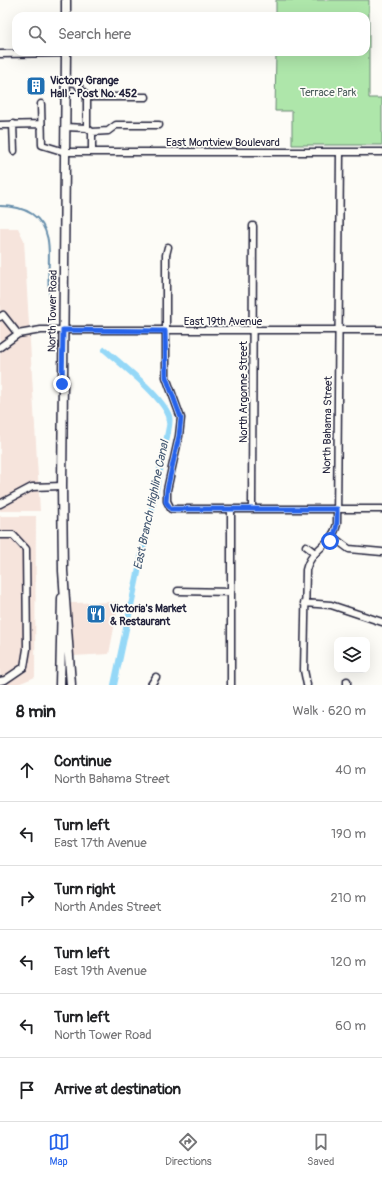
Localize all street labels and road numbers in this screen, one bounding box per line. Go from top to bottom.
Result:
street label: East Montview Boulevard [166,136,280,149]
street label: North Tower Road [45,270,60,352]
street label: East 19th Avenue [184,315,263,328]
street label: North Argonne Street [237,341,250,443]
street label: North Bahama Street [320,375,335,474]

